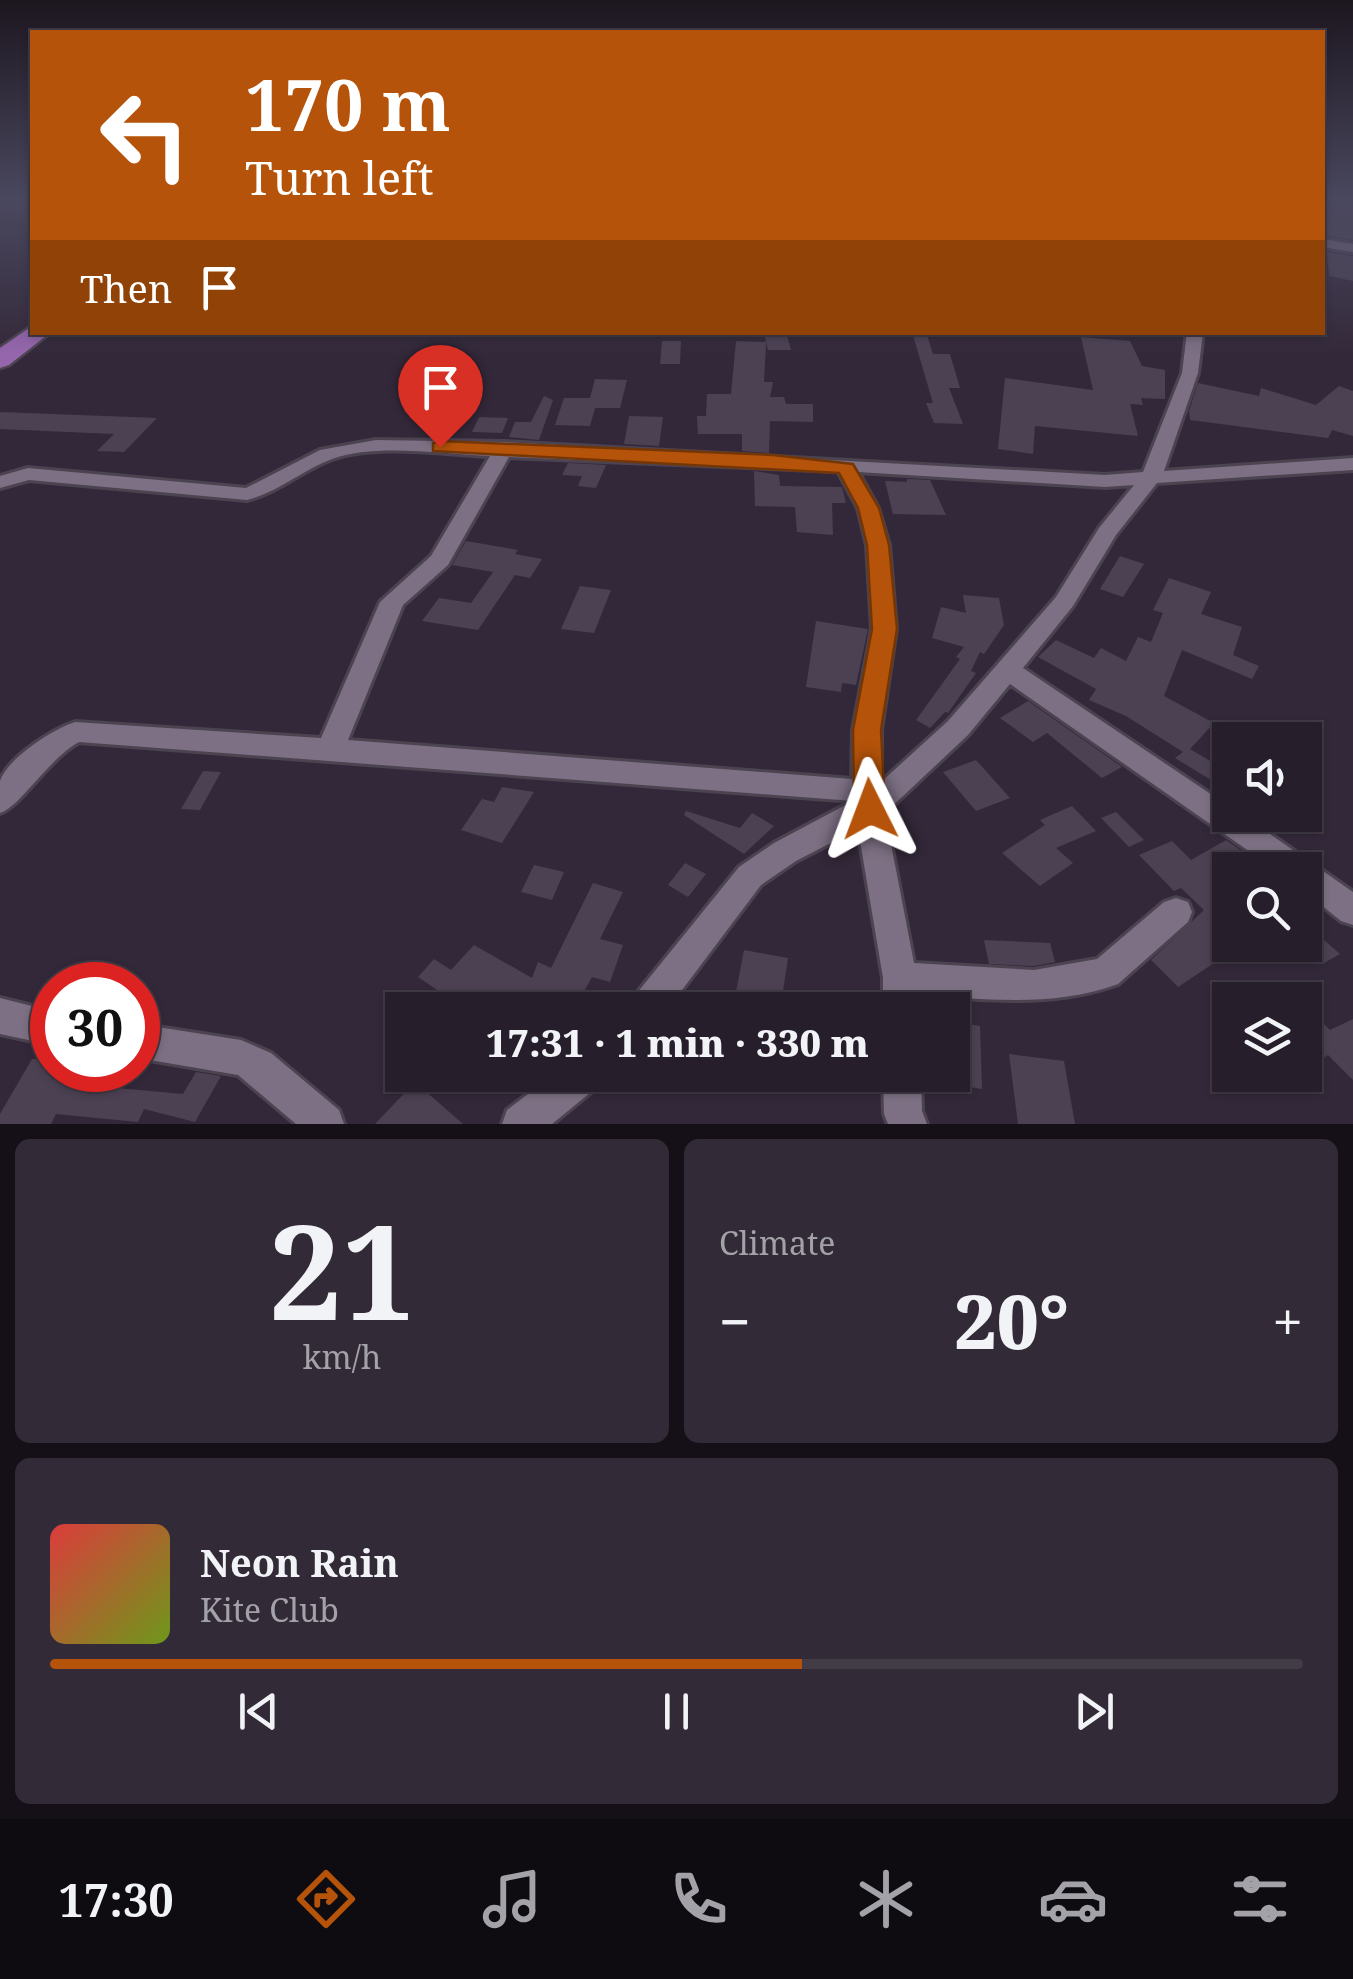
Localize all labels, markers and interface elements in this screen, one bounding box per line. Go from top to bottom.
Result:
text: 170 m [245,56,451,152]
icon: left [80,70,210,200]
text: Turn left [245,147,434,208]
icon: arrive [192,260,247,315]
text: Then [80,262,172,314]
pin [398,345,483,448]
icon: arrive [413,360,468,415]
map controls [1212,722,1322,1092]
button: sound [1212,722,1322,832]
position arrow [818,757,922,861]
button: search [1212,852,1322,962]
speed limit sign: 30 [30,962,160,1092]
button: layers [1212,982,1322,1092]
text: 17:31 · 1 min · 330 m [486,1016,869,1068]
text: 21 [269,1181,415,1358]
text: Climate [719,1221,835,1264]
text: 20° [954,1269,1069,1371]
text: − [719,1283,751,1358]
text: + [1272,1283,1303,1358]
text: km/h [303,1335,381,1378]
text: Neon Rain [200,1536,399,1588]
text: Kite Club [200,1588,339,1631]
icon: previous [231,1684,286,1739]
icon: pause [649,1684,704,1739]
icon: next [1067,1684,1122,1739]
icon: directions [291,1864,361,1934]
icon: music [477,1864,547,1934]
icon: phone [664,1864,734,1934]
icon: climate [851,1864,921,1934]
icon: car [1038,1864,1108,1934]
icon: filters [1225,1864,1295,1934]
text: 17:30 [58,1869,174,1930]

